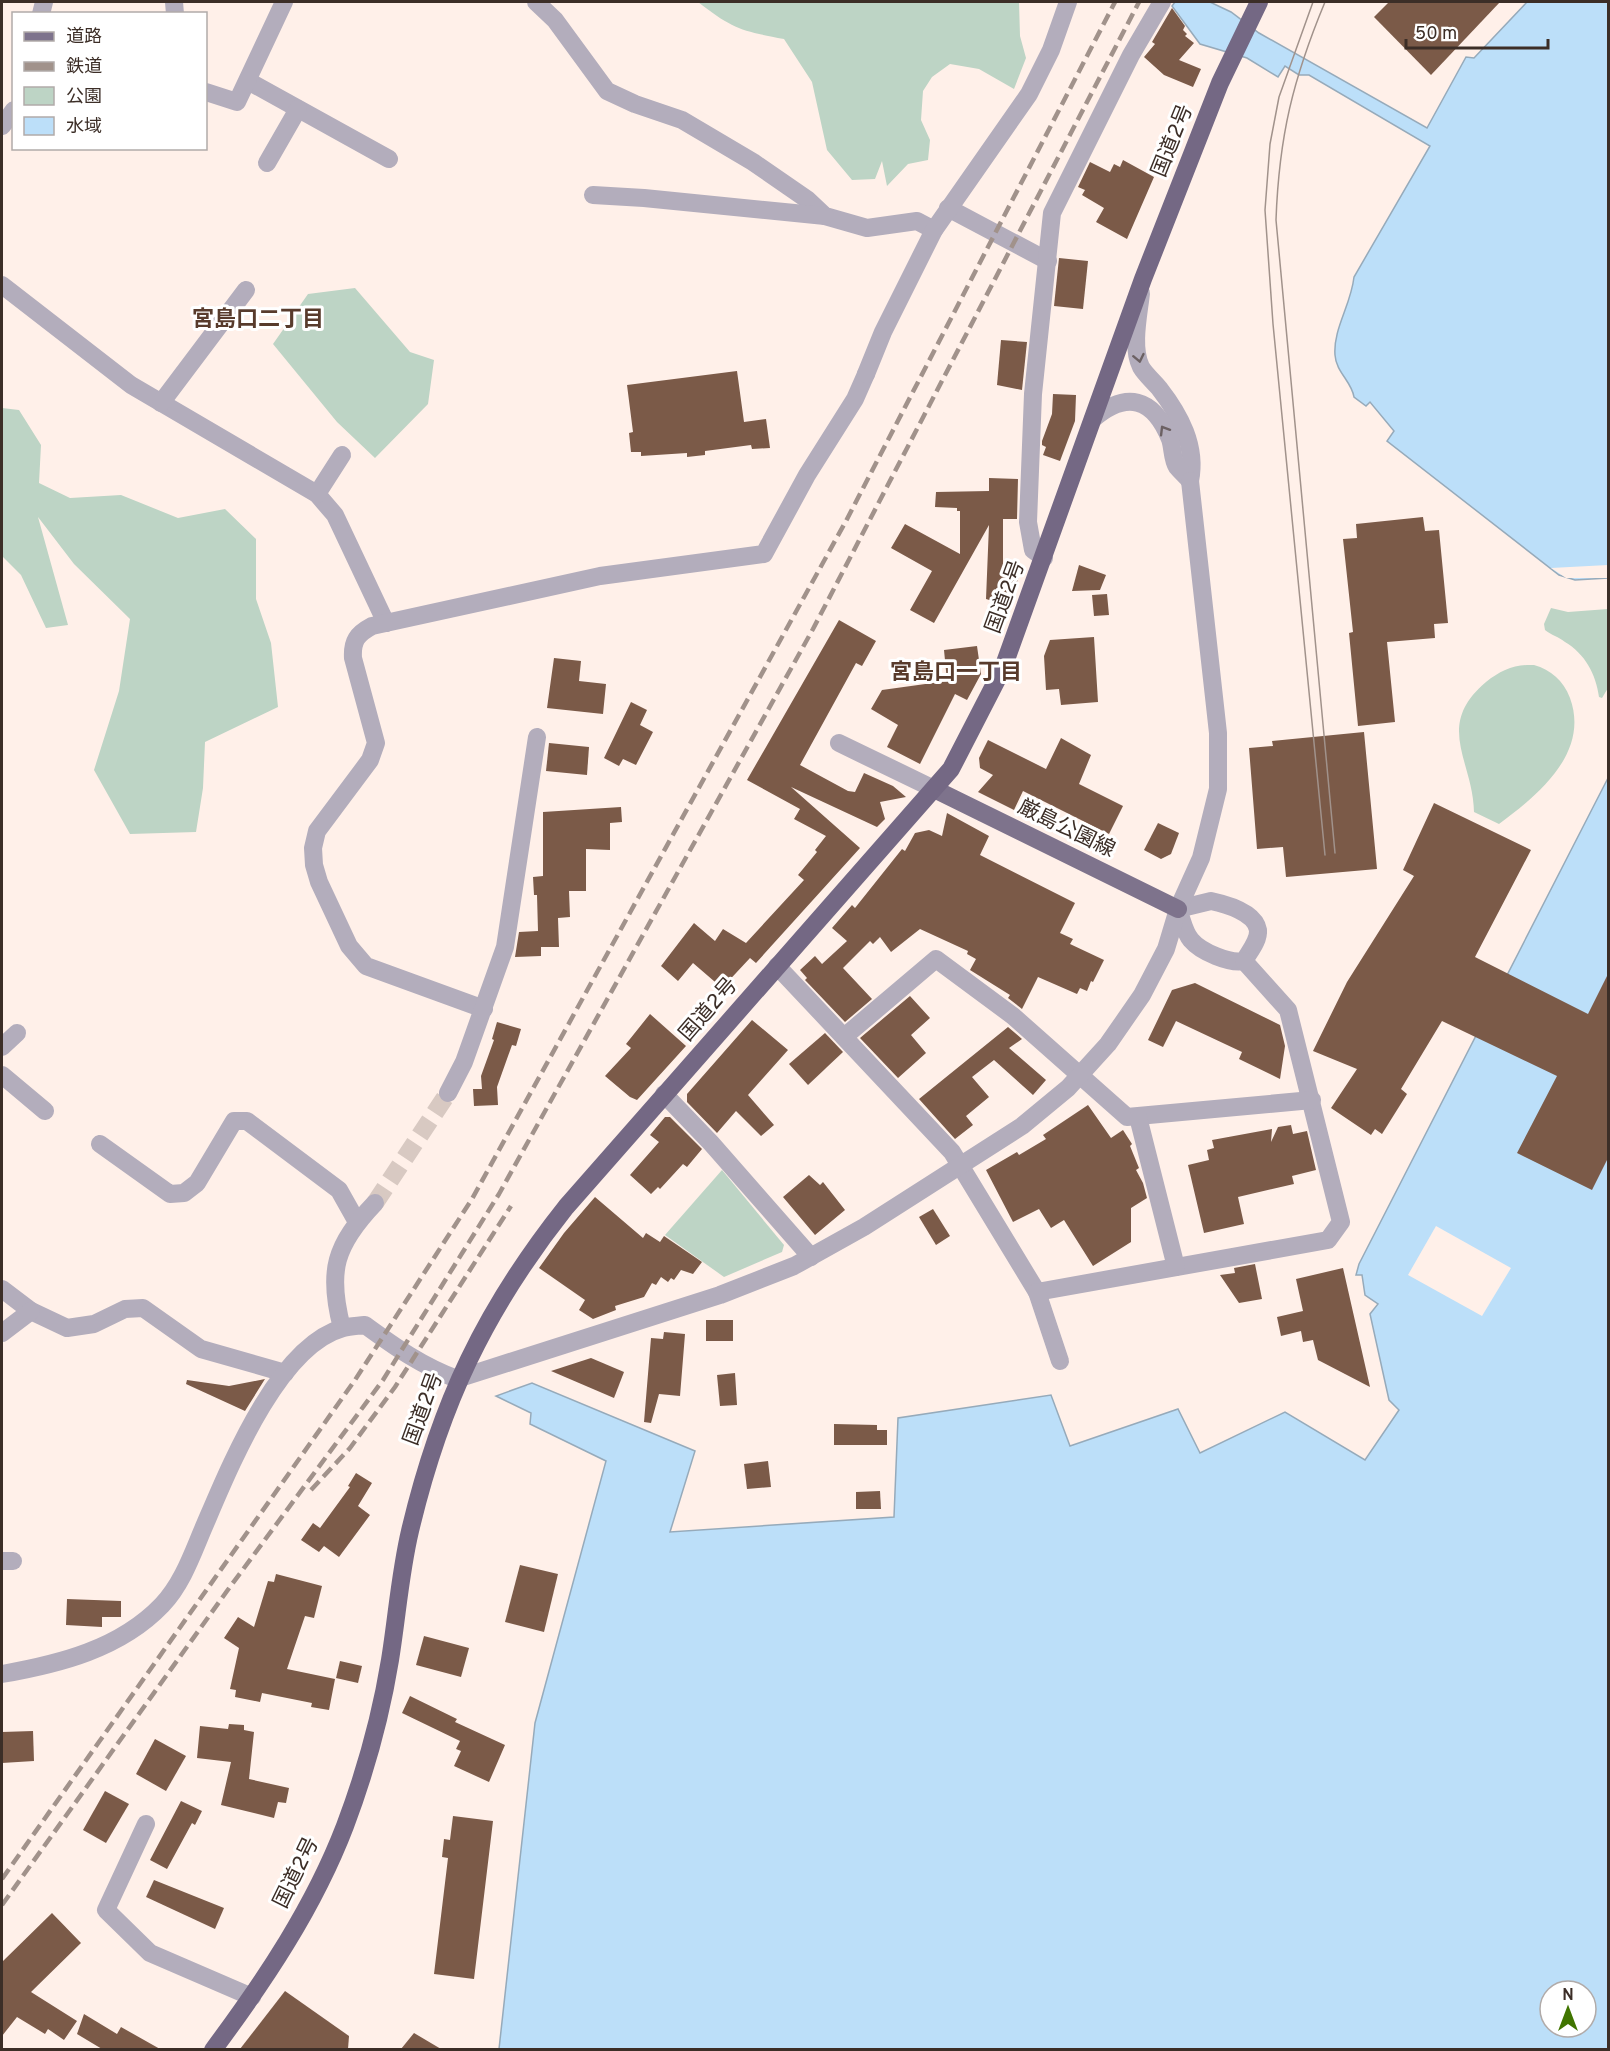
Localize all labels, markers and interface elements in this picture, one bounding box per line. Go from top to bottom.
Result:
legend [12,12,207,150]
scale bar [1406,12,1548,50]
text: 50 m [1415,23,1457,46]
text: 道路 [66,26,102,49]
text: 鉄道 [66,56,102,79]
text: 公園 [66,86,102,109]
street label: 国道2号 [1146,101,1200,181]
text: 水域 [66,116,102,139]
district label: 宮島口二丁目 [192,307,324,334]
one-way arrow [1132,353,1145,363]
one-way arrow [1160,426,1172,436]
street label: 国道2号 [980,557,1032,637]
district label: 宮島口一丁目 [890,660,1022,687]
street label: 厳島公園線 [1013,794,1119,864]
street label: 国道2号 [674,973,744,1047]
street label: 国道2号 [398,1369,450,1449]
street label: 国道2号 [268,1833,326,1913]
north arrow [1538,1979,1598,2039]
text: N [1562,1986,1574,2006]

